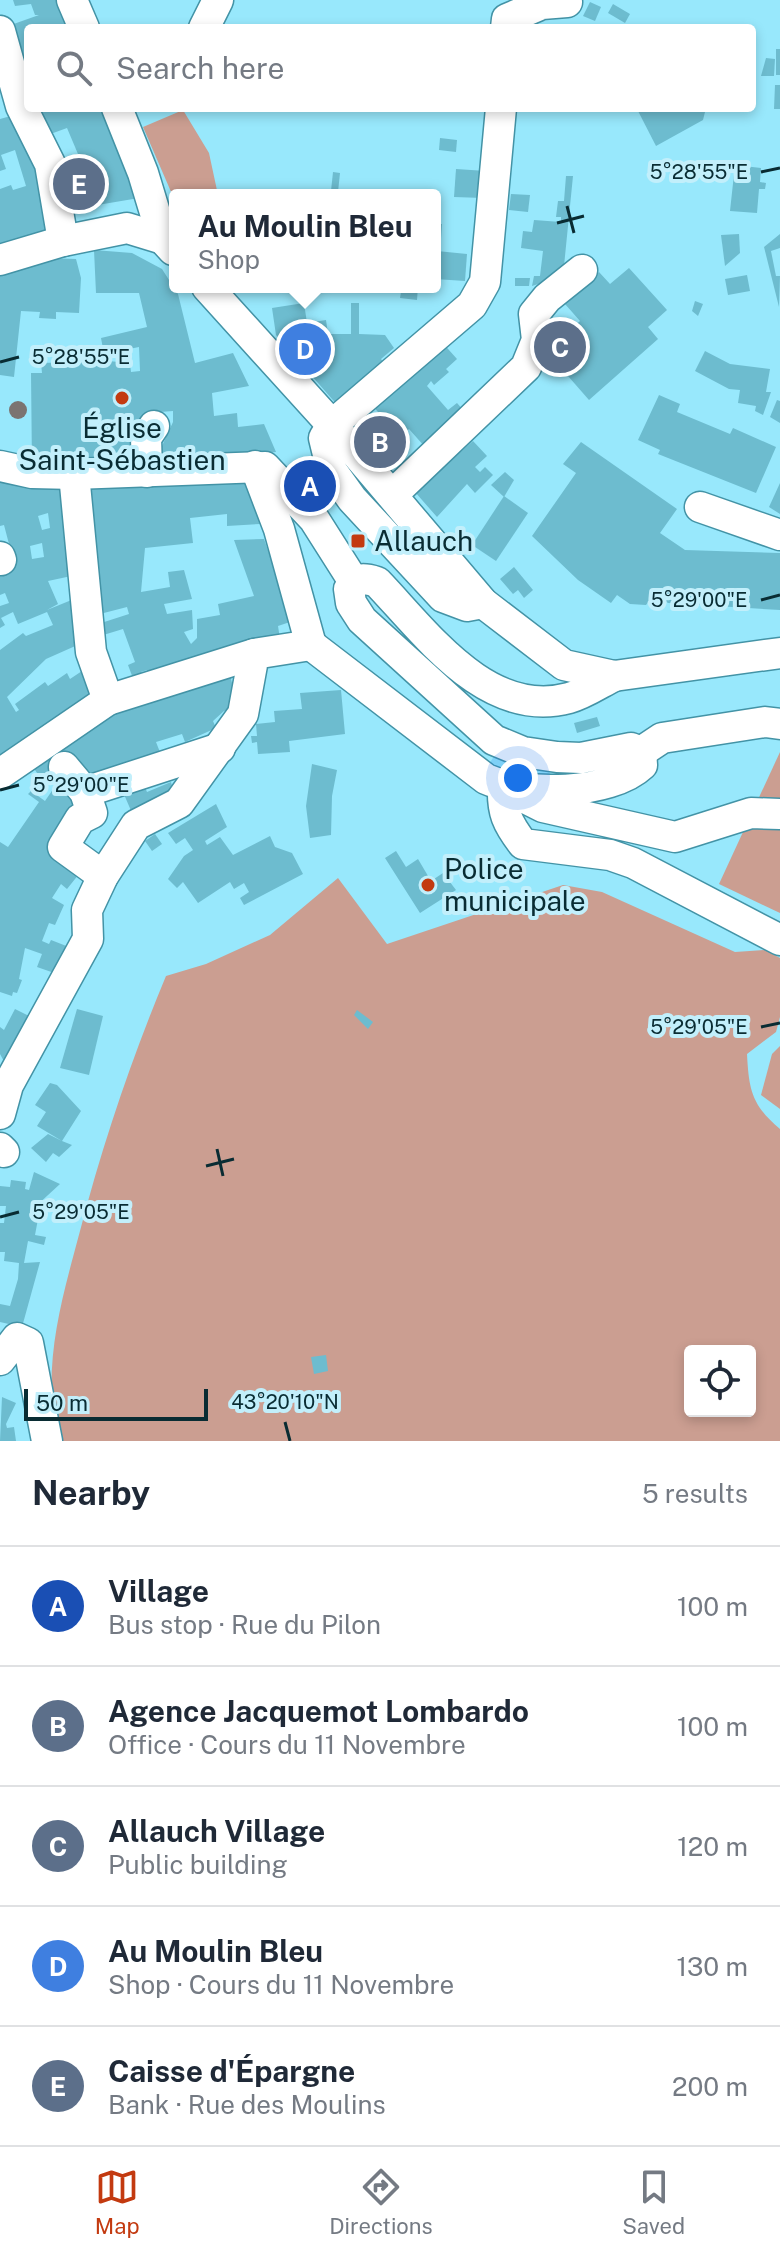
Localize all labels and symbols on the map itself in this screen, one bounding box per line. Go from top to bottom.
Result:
pin: E [53,154,105,214]
text: 5°28'55"E [650,160,748,184]
pin: C [534,317,586,377]
pin: D [279,319,331,379]
text: 5°28'55"E [32,345,130,369]
marker: Église Saint-Sébastien [113,389,131,407]
place label: Église Saint-Sébastien [18,411,226,476]
pin: B [354,412,406,472]
pin: A [284,456,336,516]
place label: Allauch [374,524,473,557]
marker: Allauch [349,532,367,550]
text: 5°29'00"E [651,588,747,612]
your location [498,758,538,798]
text: 5°29'00"E [33,773,129,797]
place label: Police municipale [444,852,586,917]
marker: Police municipale [419,876,437,894]
text: 5°29'05"E [650,1015,748,1039]
text: 5°29'05"E [32,1200,130,1224]
scale bar [24,1385,208,1421]
text: 43°20'10"N [231,1390,339,1414]

